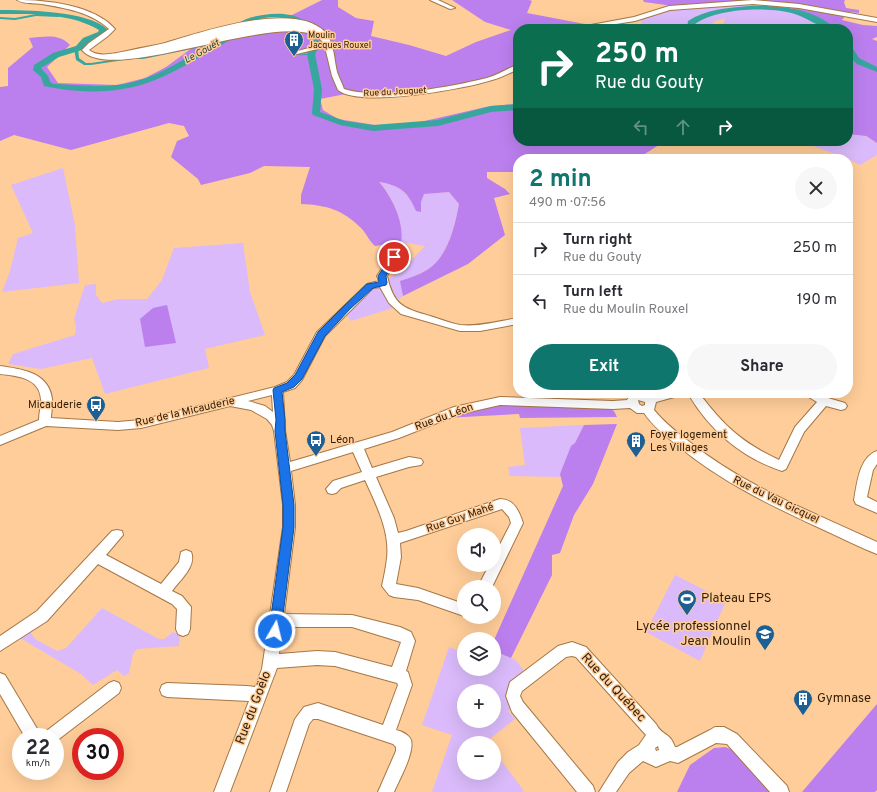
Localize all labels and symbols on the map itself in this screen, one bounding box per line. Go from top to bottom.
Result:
building icon: Moulin Jacques Rouxel [283,29,305,57]
place label: Moulin Jacques Rouxel [308,30,371,51]
water label: Le Gouët [182,37,223,67]
street label: Rue du Jouguet [363,85,427,99]
pin [377,240,411,274]
bus stop icon: Micauderie [85,394,107,422]
street label: Rue de la Micauderie [134,394,236,430]
place label: Micauderie [28,398,82,412]
street label: Rue du Léon [413,400,475,434]
place label: Foyer logement Les Villages [650,428,727,455]
bus stop icon: Léon [305,429,327,457]
building icon: Foyer logement Les Villages [625,430,647,458]
place label: Léon [330,433,354,447]
street label: Rue du Vau Gicquel [731,473,821,527]
street label: Rue Guy Mahé [424,500,496,536]
sports icon: Plateau EPS [676,588,698,616]
place label: Plateau EPS [701,591,772,607]
position arrow [254,610,296,652]
place label: Lycée professionnel Jean Moulin [636,619,751,650]
school or university icon: Lycée professionnel Jean Moulin [754,623,776,651]
street label: Rue du Québec [577,650,649,726]
street label: Rue du Goëlo [233,669,275,747]
building icon: Gymnase [792,688,814,716]
place label: Gymnase [817,691,871,707]
speed limit sign: 30 [72,728,124,780]

